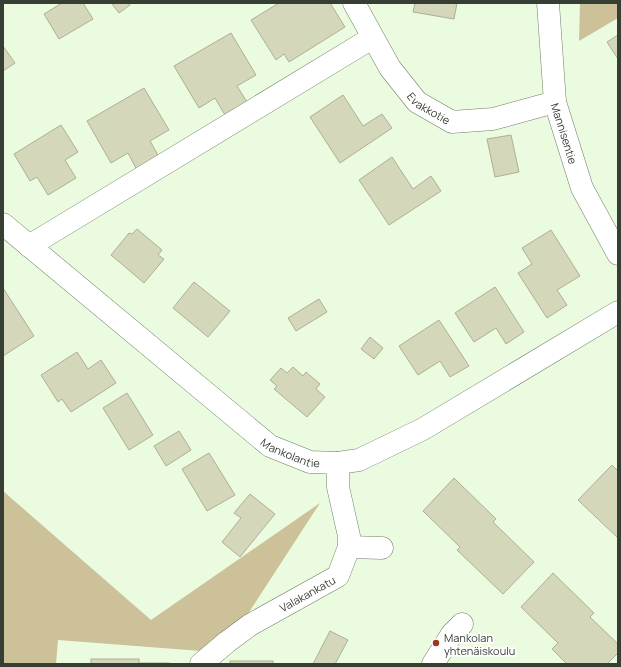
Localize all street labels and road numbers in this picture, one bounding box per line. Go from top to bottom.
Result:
street label: Evakkotie [404,89,454,127]
street label: Mannisentie [548,101,582,166]
street label: Mankolantie [258,434,321,470]
street label: Valakankatu [276,572,338,615]

